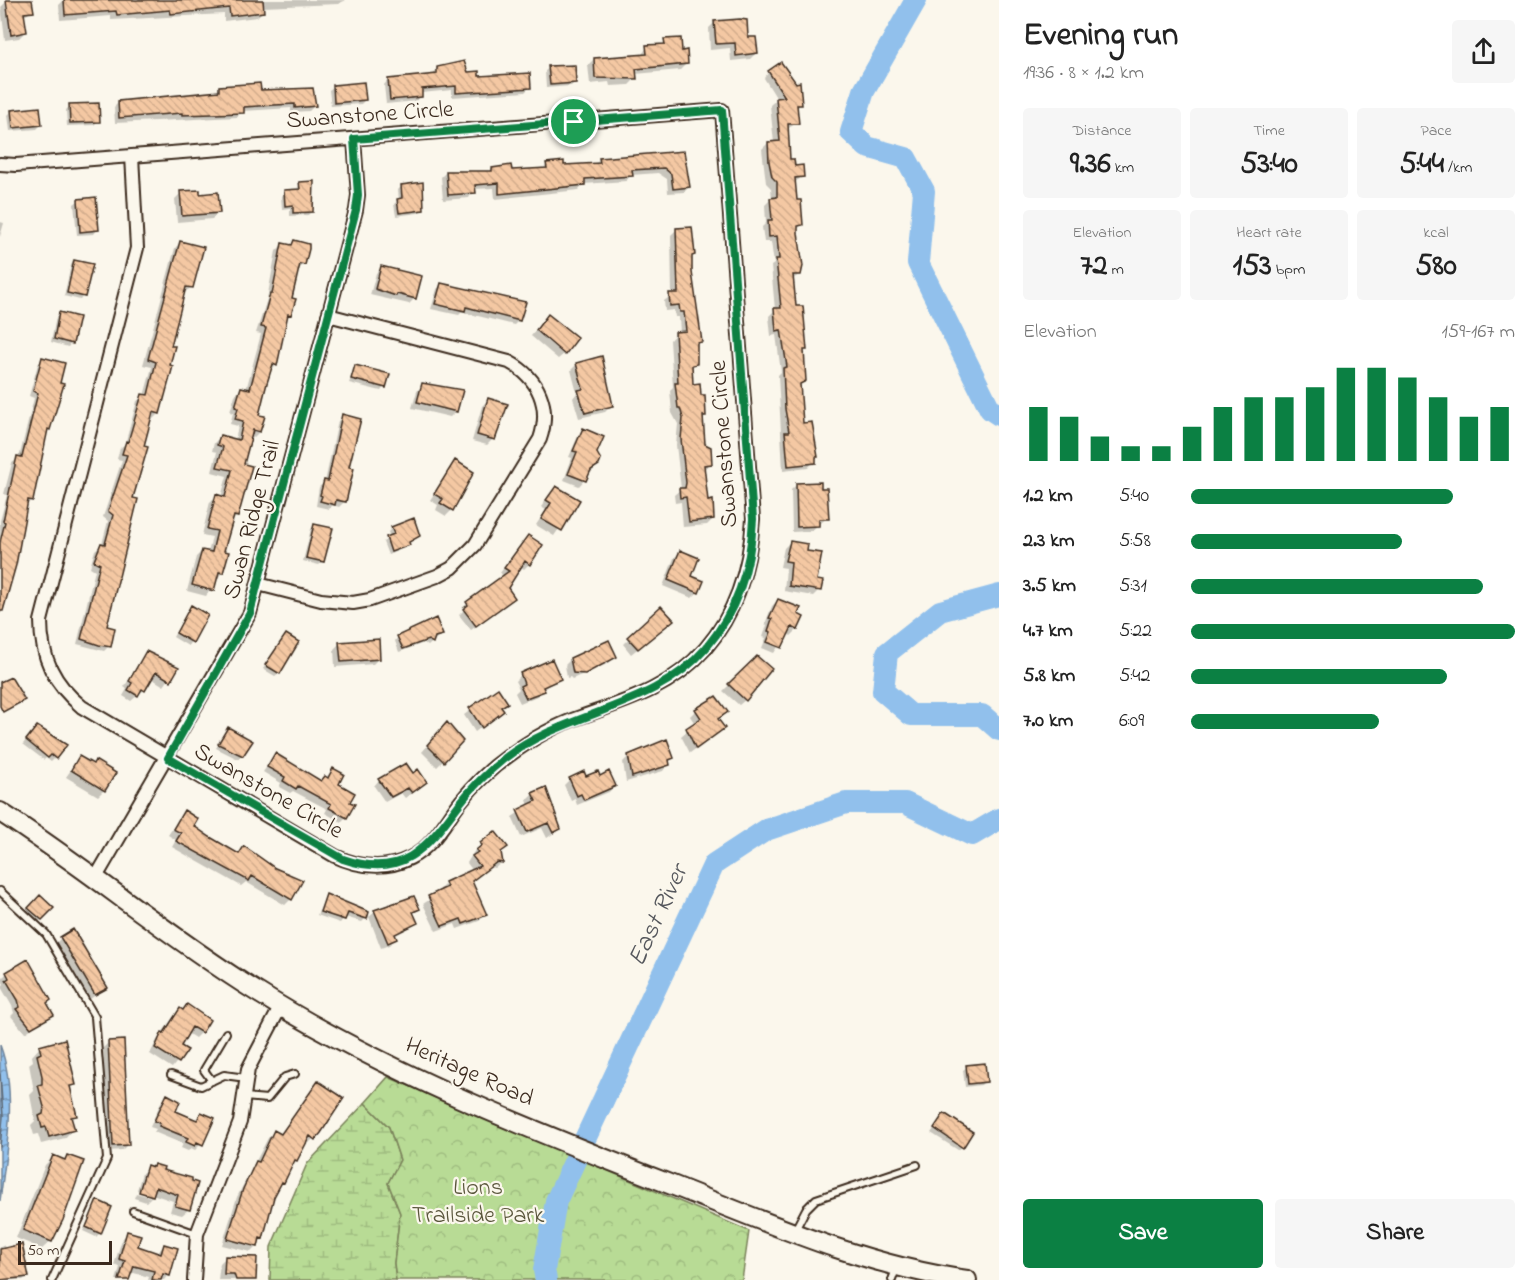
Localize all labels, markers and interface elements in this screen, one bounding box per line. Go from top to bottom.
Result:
text: Evening run [1023,12,1178,60]
button: share [1452,20,1515,83]
text: 19:36 · 8 × 1.2 km [1023,59,1144,88]
street label: Swanstone Circle [285,93,455,139]
pin [548,96,599,147]
icon: arrive [557,105,590,138]
text: Distance [1073,119,1131,143]
text: Time [1253,119,1285,143]
text: Pace [1420,119,1452,143]
text: 9.36 [1070,143,1111,187]
text: 53:40 [1240,143,1298,187]
text: 5:44 [1400,143,1444,187]
text: km [1111,156,1134,180]
text: /km [1444,156,1472,180]
text: Elevation [1073,221,1131,245]
text: Heart rate [1236,221,1302,245]
text: kcal [1423,221,1449,245]
text: 72 [1080,245,1107,289]
text: 153 [1233,245,1272,289]
text: 580 [1415,245,1457,289]
text: m [1107,258,1124,282]
text: bpm [1272,258,1305,282]
text: Elevation [1023,318,1097,347]
text: 159–167 m [1442,318,1515,347]
street label: Swanstone Circle [702,359,748,529]
street label: Swan Ridge Trail [215,437,291,603]
text: 1.2 km [1023,482,1073,511]
text: 5:40 [1119,482,1149,511]
text: 2.3 km [1023,527,1075,556]
text: 5:58 [1119,527,1151,556]
text: 3.5 km [1023,572,1076,601]
text: 5:31 [1119,572,1147,601]
text: 4.7 km [1023,617,1073,646]
text: 5:22 [1119,617,1152,646]
text: 5.8 km [1023,662,1075,691]
text: 5:42 [1119,662,1150,691]
text: 7.0 km [1023,707,1073,736]
text: 6:09 [1119,707,1144,736]
street label: Swanstone Circle [187,735,350,849]
water label: East River [619,856,700,973]
street label: Heritage Road [399,1029,539,1117]
park label: Lions Trailside Park [412,1171,545,1234]
button: Save [1023,1199,1263,1268]
button: Share [1275,1199,1515,1268]
scale bar [18,1238,112,1266]
text: 50 m [27,1239,59,1263]

